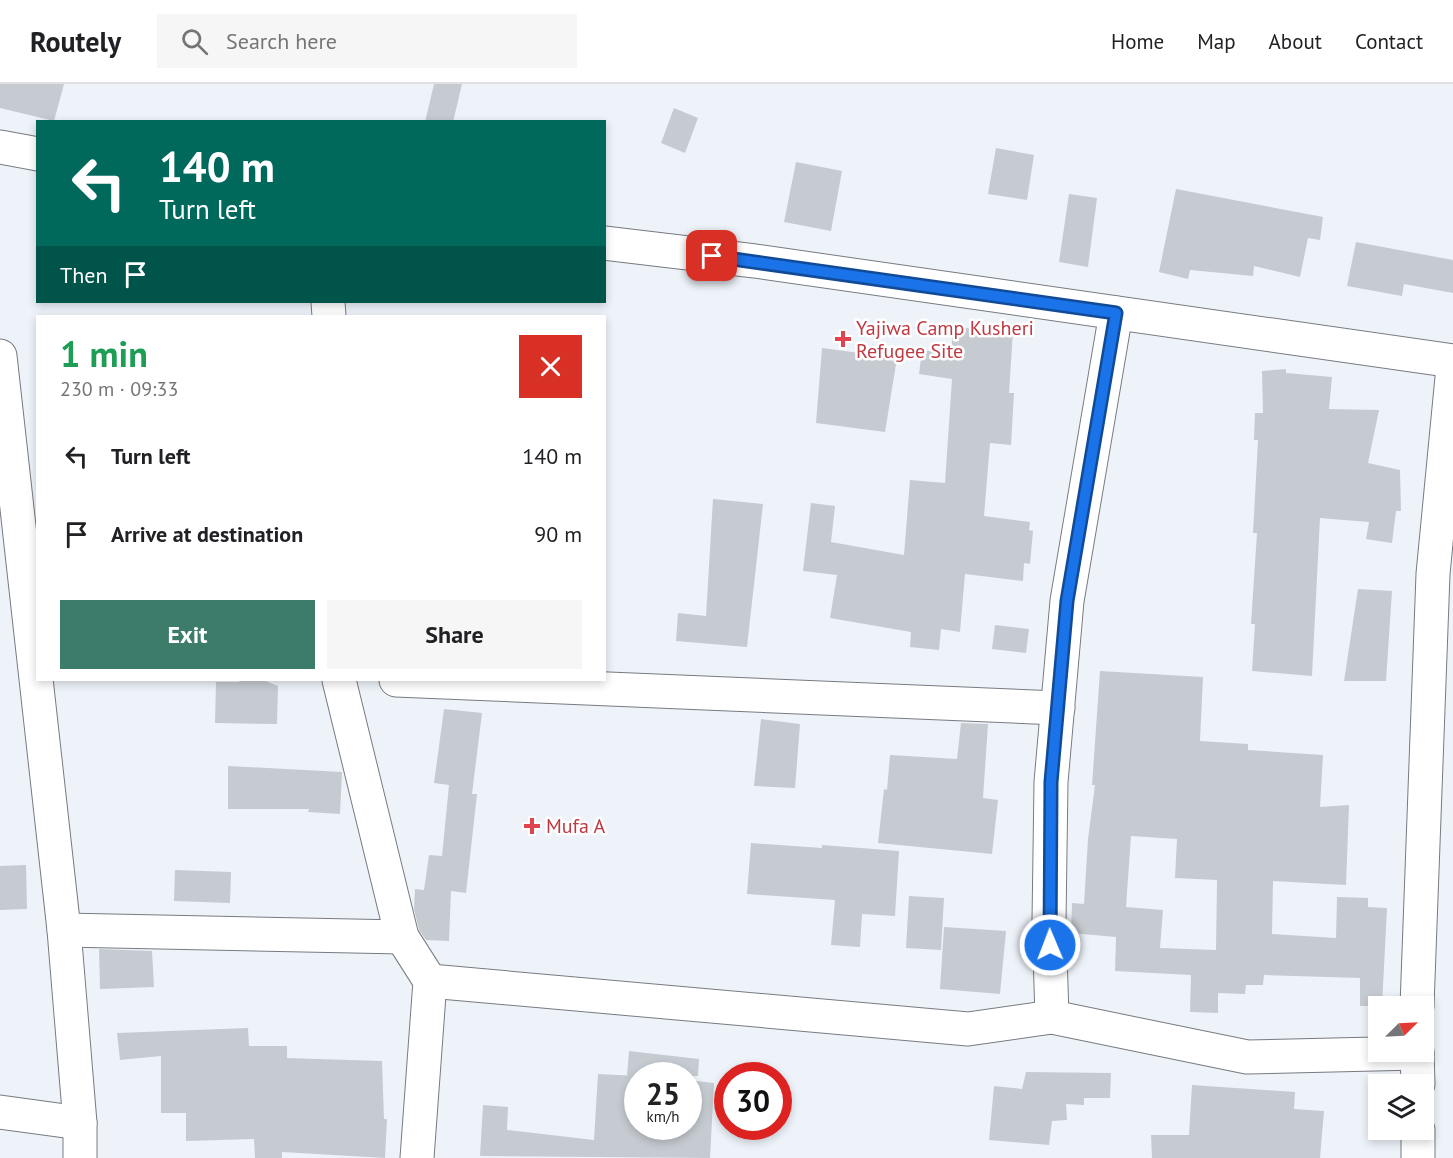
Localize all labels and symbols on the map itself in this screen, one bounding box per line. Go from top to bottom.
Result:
pin [686,230,737,281]
place label: Yajiwa Camp Kusheri Refugee Site [856,315,1034,364]
marker: Yajiwa Camp Kusheri Refugee Site [834,330,852,348]
place label: Mufa A [546,813,606,839]
marker: Mufa A [523,817,541,835]
position arrow [1018,913,1082,977]
north arrow [1368,996,1434,1062]
speed limit sign: 30 [714,1062,792,1140]

